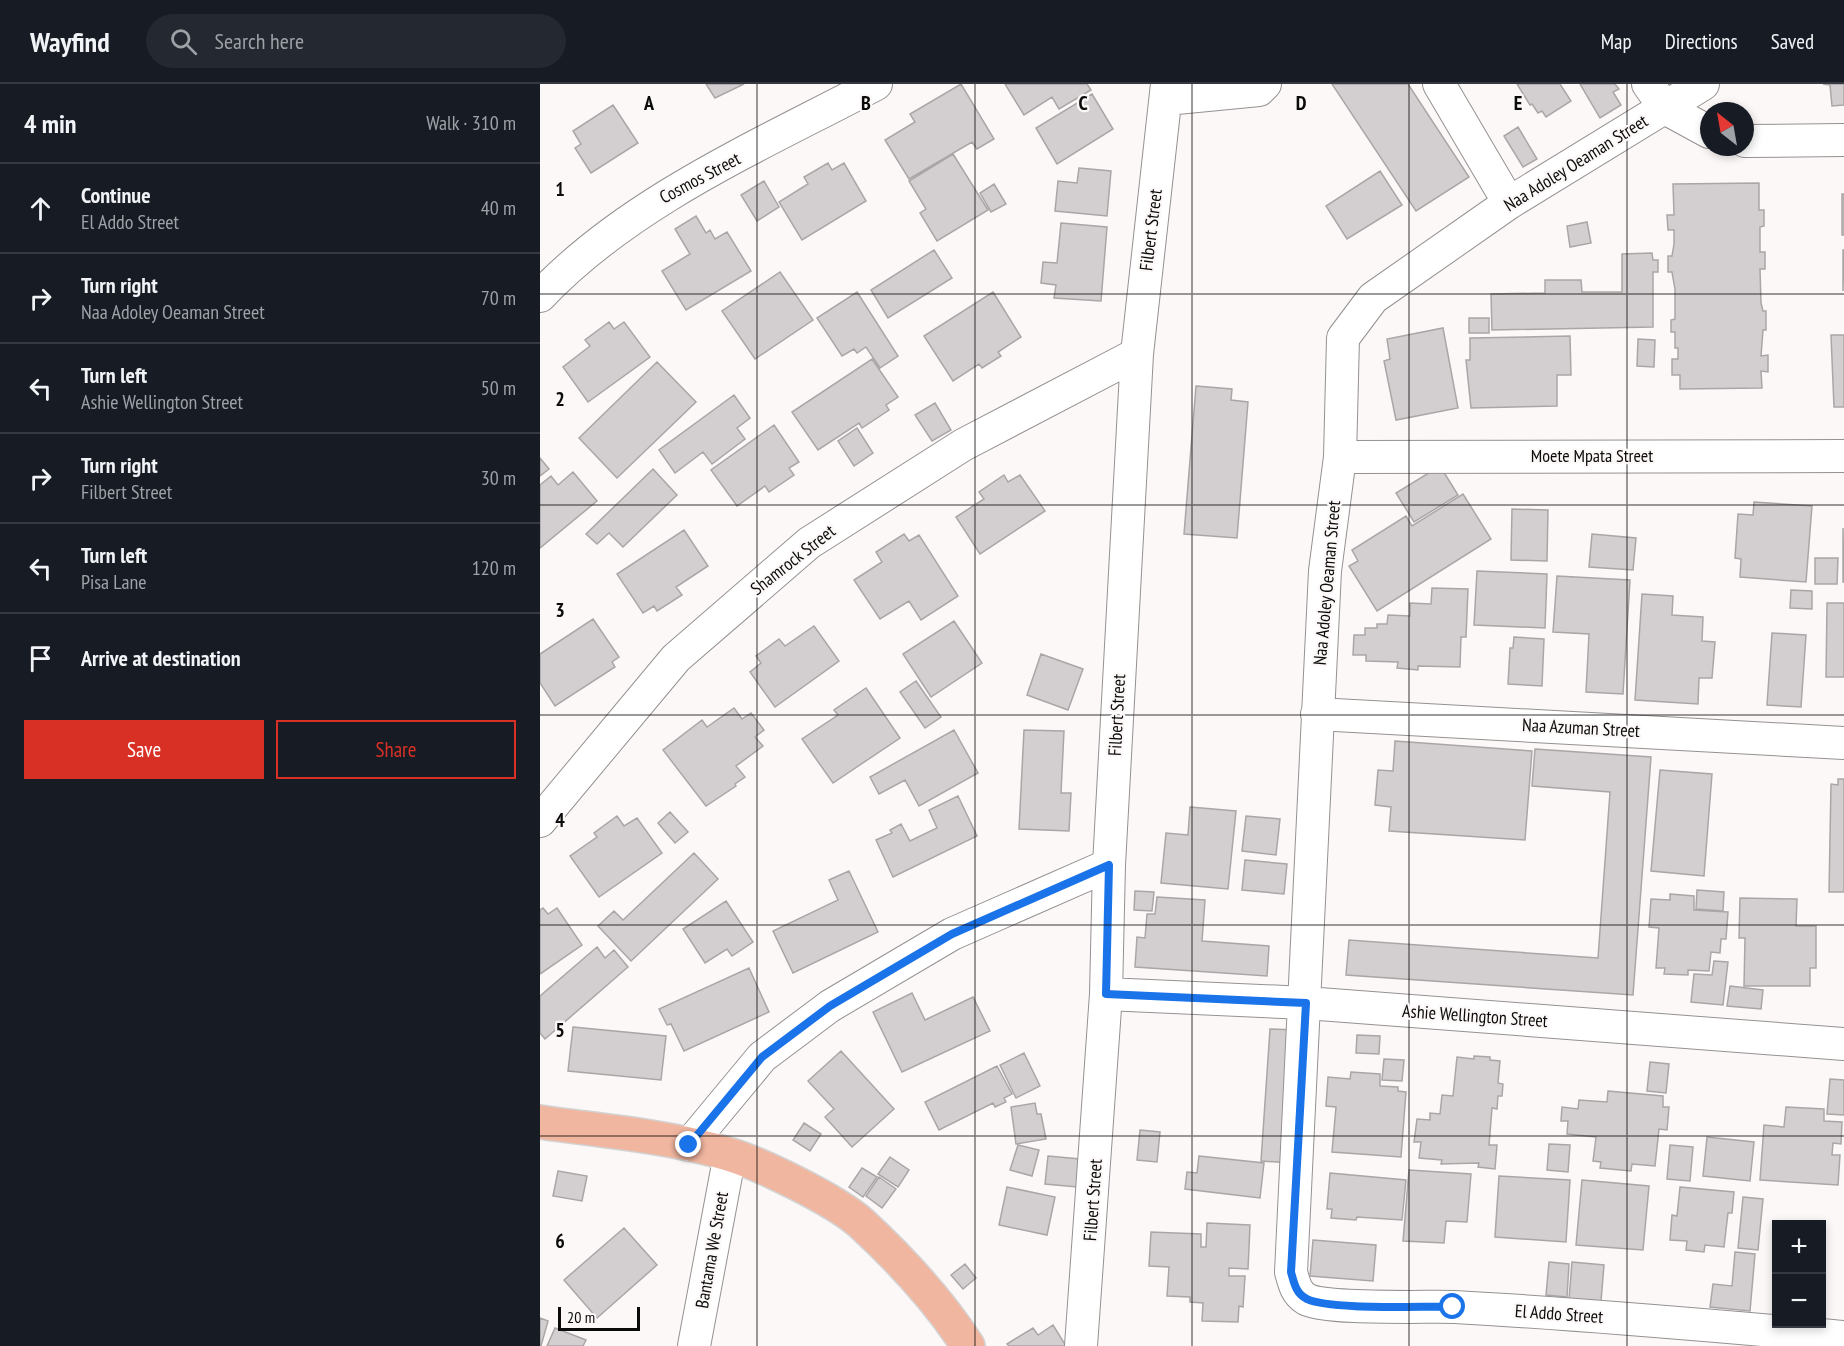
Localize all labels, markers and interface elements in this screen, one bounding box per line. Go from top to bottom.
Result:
search box [146,14,566,68]
text: Wayfind [30,23,110,60]
icon: search [167,25,200,58]
text: Search here [215,27,304,55]
text: Map [1601,28,1632,55]
text: Directions [1665,28,1738,55]
text: Saved [1771,28,1814,55]
text: A [643,90,655,116]
text: B [861,90,871,116]
text: C [1078,90,1088,116]
text: D [1296,90,1307,116]
text: E [1514,90,1522,116]
north arrow [1700,102,1754,156]
text: 4 min [24,107,77,140]
street label: Naa Adoley Oeaman Street [1500,109,1652,216]
text: Walk · 310 m [426,110,516,136]
street label: Cosmos Street [655,147,744,208]
text: 1 [555,176,565,202]
text: Continue [81,181,151,209]
street label: Filbert Street [1134,188,1167,272]
icon: ahead [24,192,57,225]
text: 40 m [481,195,516,221]
text: El Addo Street [81,209,179,235]
text: Turn right [81,271,158,299]
icon: right [24,282,57,315]
text: 70 m [481,285,516,311]
text: Naa Adoley Oeaman Street [81,299,265,325]
text: Turn left [81,361,147,389]
icon: left [24,372,57,405]
text: 50 m [481,375,516,401]
text: 2 [555,386,565,412]
text: Ashie Wellington Street [81,389,243,415]
street label: Moete Mpata Street [1531,444,1653,467]
text: Turn right [81,451,158,479]
icon: right [24,462,57,495]
text: 30 m [481,465,516,491]
text: Filbert Street [81,479,172,505]
street label: Naa Adoley Oeaman Street [1308,500,1345,666]
street label: Shamrock Street [746,519,840,600]
text: Turn left [81,541,147,569]
icon: left [24,552,57,585]
text: 120 m [472,555,516,581]
text: Pisa Lane [81,569,146,595]
text: 3 [555,597,565,623]
icon: arrive [24,642,57,675]
text: Arrive at destination [81,644,241,672]
street label: Filbert Street [1103,673,1130,757]
street label: Naa Azuman Street [1522,713,1641,742]
button: Save [24,720,264,779]
button: Share [276,720,516,779]
text: 4 [555,807,565,833]
street label: Ashie Wellington Street [1402,999,1549,1032]
text: 5 [555,1017,565,1043]
route end [675,1131,701,1157]
street label: Filbert Street [1078,1158,1107,1242]
street label: Bantama We Street [690,1190,733,1310]
map controls [1772,1220,1826,1328]
button: + [1772,1220,1826,1274]
text: 6 [555,1228,565,1254]
button: − [1772,1274,1826,1328]
route start [1439,1293,1465,1319]
street label: El Addo Street [1514,1299,1604,1328]
scale bar [558,1304,640,1332]
text: 20 m [567,1307,595,1327]

